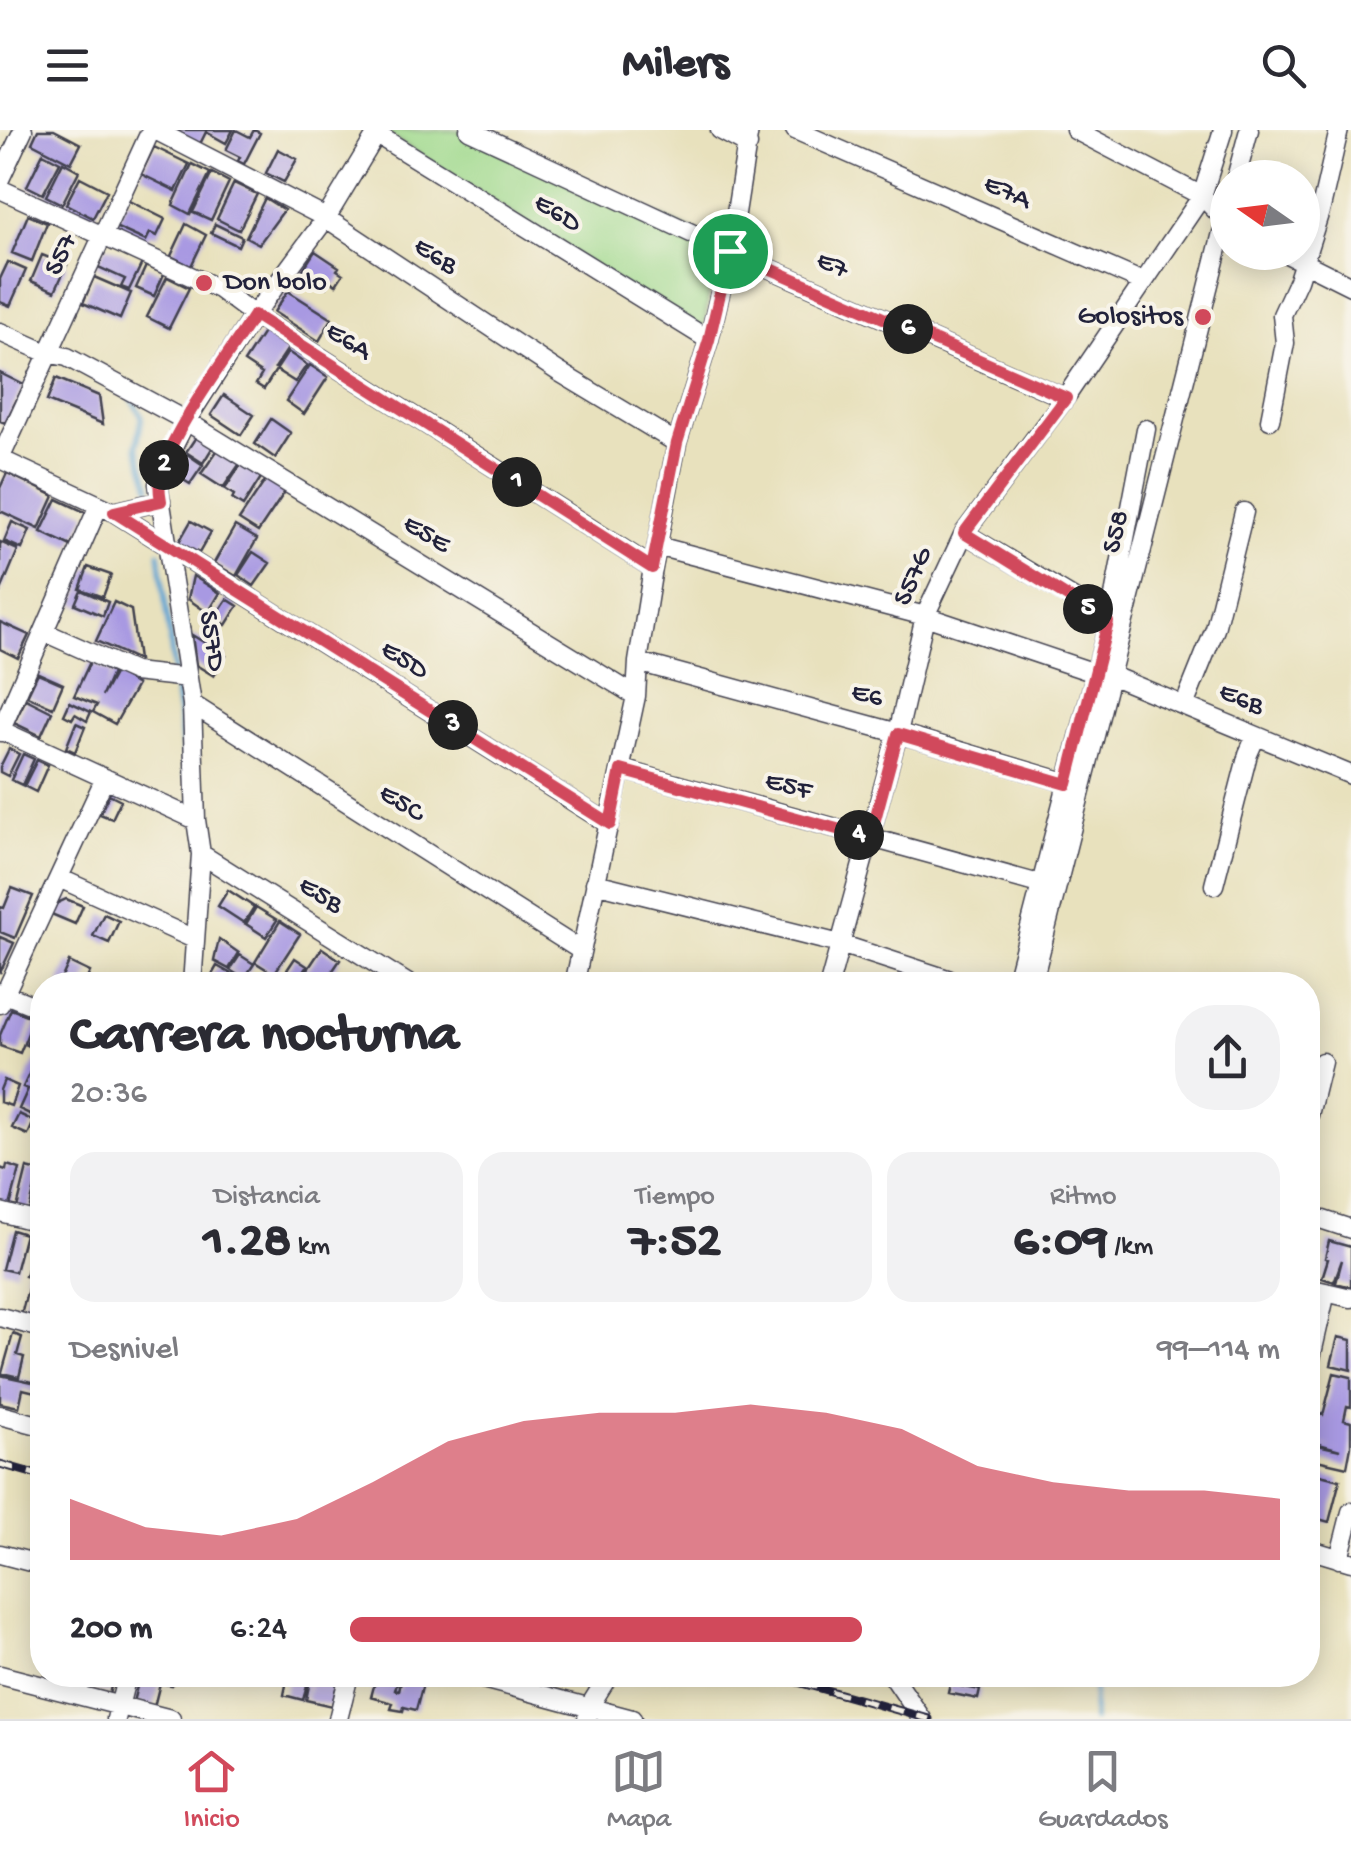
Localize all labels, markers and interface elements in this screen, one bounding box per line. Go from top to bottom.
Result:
icon: menu [40,38,95,93]
icon: search [1256,38,1311,93]
text: Milers [622,39,729,92]
north arrow [1210,160,1320,270]
map controls [1210,160,1320,270]
street label: E7A [978,168,1037,219]
street label: E6D [527,187,588,242]
pin [688,209,773,294]
icon: arrive [703,224,758,279]
street label: S57 [38,228,86,281]
street label: E6B [407,231,464,284]
street label: E7 [811,244,855,288]
place label: Don bolo [222,267,327,300]
marker: Don bolo [193,272,215,294]
place label: Golositos [1077,301,1184,334]
pin: 6 [883,304,933,354]
marker: Golositos [1192,306,1214,328]
text: 6 [901,312,915,345]
street label: E6A [319,315,378,370]
pin: 2 [139,440,189,490]
text: 2 [157,448,171,481]
pin: 1 [492,457,542,507]
text: 1 [511,465,523,498]
street label: S58 [1096,507,1138,557]
street label: E5E [396,508,457,563]
street label: S57G [887,542,941,611]
pin: 5 [1063,584,1113,634]
text: 5 [1081,592,1095,625]
street label: S57D [190,609,232,674]
street label: E5D [374,634,435,689]
street label: E6 [847,676,887,716]
street label: E6B [1213,676,1269,724]
pin: 3 [428,700,478,750]
text: 3 [446,708,460,741]
street label: E5F [761,765,816,809]
street label: E5C [372,777,431,832]
pin: 4 [834,810,884,860]
text: 4 [852,818,866,851]
street label: E5B [292,870,349,923]
button: share [1175,1005,1280,1110]
text: Carrera nocturna [70,1006,458,1070]
text: 20:36 [70,1076,147,1114]
text: Distancia [214,1181,320,1214]
text: Tiempo [635,1181,715,1214]
text: Ritmo [1050,1181,1117,1214]
text: 1.28 [203,1214,291,1273]
text: 7:52 [629,1214,721,1273]
text: 6:09 [1013,1214,1108,1273]
text: km [291,1231,330,1264]
text: /km [1108,1231,1153,1264]
text: Desnivel [70,1332,179,1370]
text: 99–114 m [1157,1332,1280,1370]
text: 200 m [70,1611,152,1649]
text: 6:24 [230,1611,287,1649]
tab: Inicio [184,1744,240,1837]
tab: Mapa [607,1744,671,1837]
tab: Guardados [1038,1744,1168,1837]

